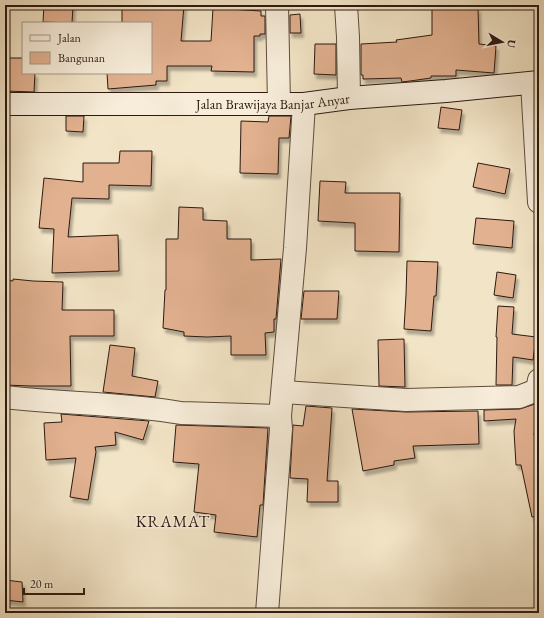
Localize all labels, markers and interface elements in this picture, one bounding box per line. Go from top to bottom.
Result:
legend [22,22,152,74]
north arrow [482,22,522,62]
text: Jalan [57,30,82,46]
text: U [504,38,519,50]
text: Bangunan [58,50,106,66]
street label: Jalan Brawijaya Banjar Anyar [195,89,351,113]
district label: KRAMAT [136,511,210,532]
scale bar [24,570,84,596]
text: 20 m [30,576,54,592]

